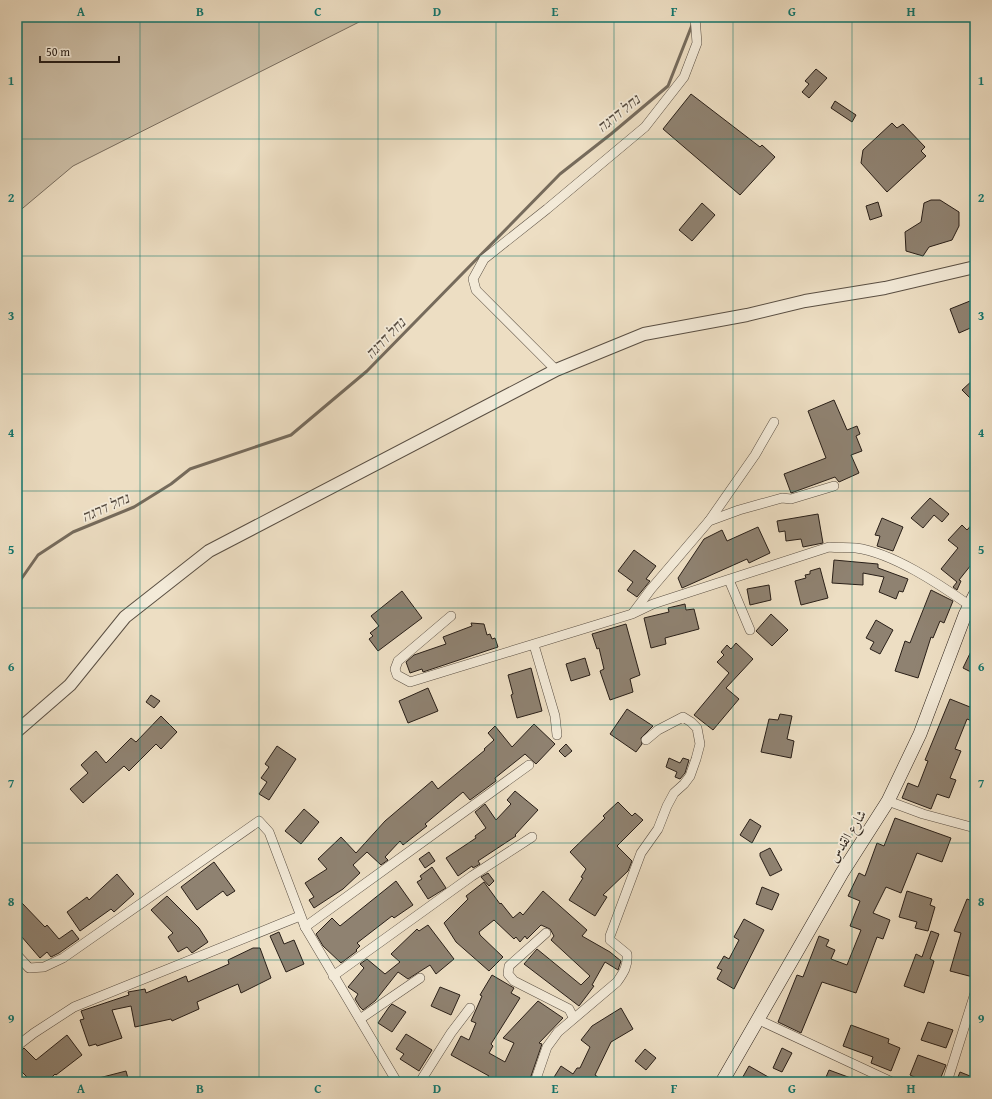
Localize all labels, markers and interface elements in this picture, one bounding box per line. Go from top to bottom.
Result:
text: A [77,2,86,21]
text: B [196,2,204,21]
text: C [314,2,322,21]
text: D [433,2,441,21]
text: E [552,2,559,21]
text: F [671,2,678,21]
text: G [788,2,796,21]
text: H [906,2,916,21]
scale bar [40,38,119,64]
text: 50 m [46,43,70,60]
text: 1 [8,71,14,90]
text: 1 [978,71,984,90]
water label: נחל דרגה [592,88,645,137]
text: 2 [8,188,15,207]
text: 2 [978,188,985,207]
text: 3 [8,306,14,325]
text: 3 [978,306,984,325]
water label: נחל דרגה [360,312,411,363]
text: 4 [8,423,15,442]
text: 4 [978,423,985,442]
water label: נחל דרגה [78,487,133,527]
text: 5 [8,540,15,559]
text: 5 [978,540,985,559]
text: 6 [8,657,15,676]
text: 6 [978,657,985,676]
text: 7 [8,774,15,793]
text: 7 [978,774,985,793]
street label: شارع القدس [823,806,873,867]
text: 8 [8,892,15,911]
text: 8 [978,892,985,911]
text: 9 [8,1009,15,1028]
text: 9 [978,1009,985,1028]
text: A [77,1079,86,1098]
text: B [196,1079,204,1098]
text: C [314,1079,322,1098]
text: D [433,1079,441,1098]
text: E [552,1079,559,1098]
text: F [671,1079,678,1098]
text: G [788,1079,796,1098]
text: H [906,1079,916,1098]

